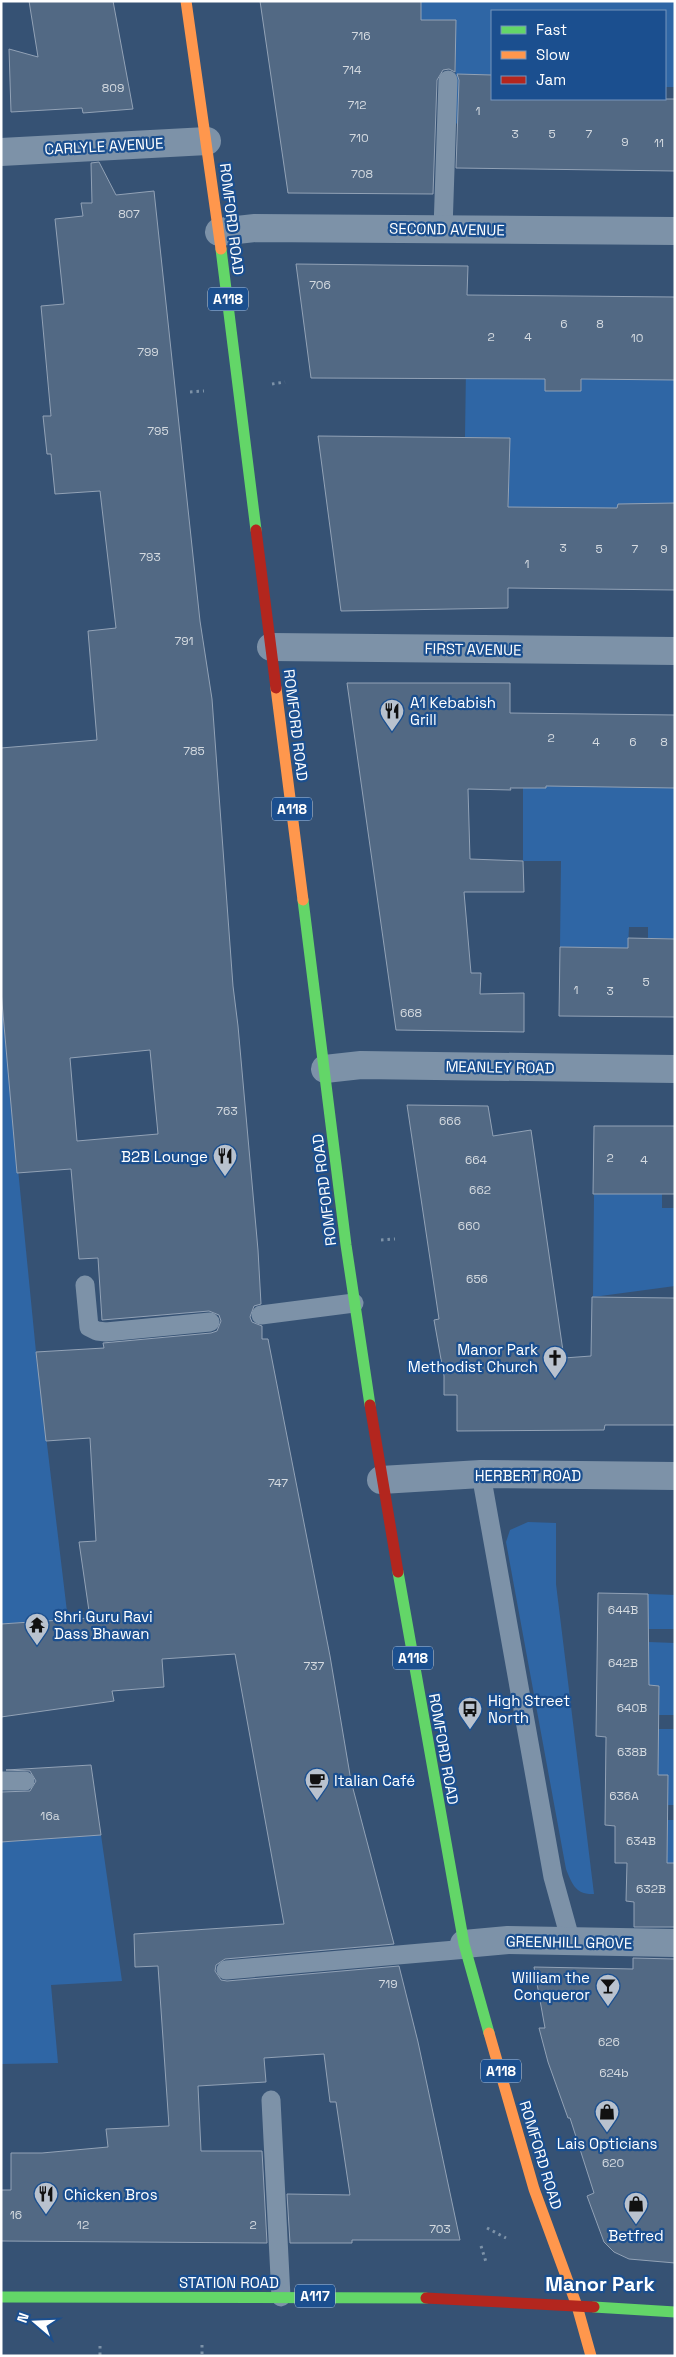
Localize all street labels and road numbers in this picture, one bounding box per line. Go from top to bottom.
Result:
street label: CARLYLE AVENUE [44,133,164,159]
street label: ROMFORD ROAD [216,162,248,276]
street label: SECOND AVENUE [389,218,505,240]
road number: A118 [208,288,248,310]
street label: FIRST AVENUE [424,639,522,659]
street label: ROMFORD ROAD [280,668,312,782]
road number: A118 [272,798,312,821]
street label: MEANLEY ROAD [445,1057,555,1077]
street label: ROMFORD ROAD [308,1133,340,1247]
street label: HERBERT ROAD [475,1466,581,1485]
road number: A118 [393,1646,433,1670]
street label: ROMFORD ROAD [425,1692,463,1806]
street label: GREENHILL GROVE [506,1931,632,1953]
road number: A118 [481,2060,521,2082]
street label: ROMFORD ROAD [515,2098,567,2212]
street label: STATION ROAD [179,2273,279,2292]
road number: A117 [295,2284,335,2308]

